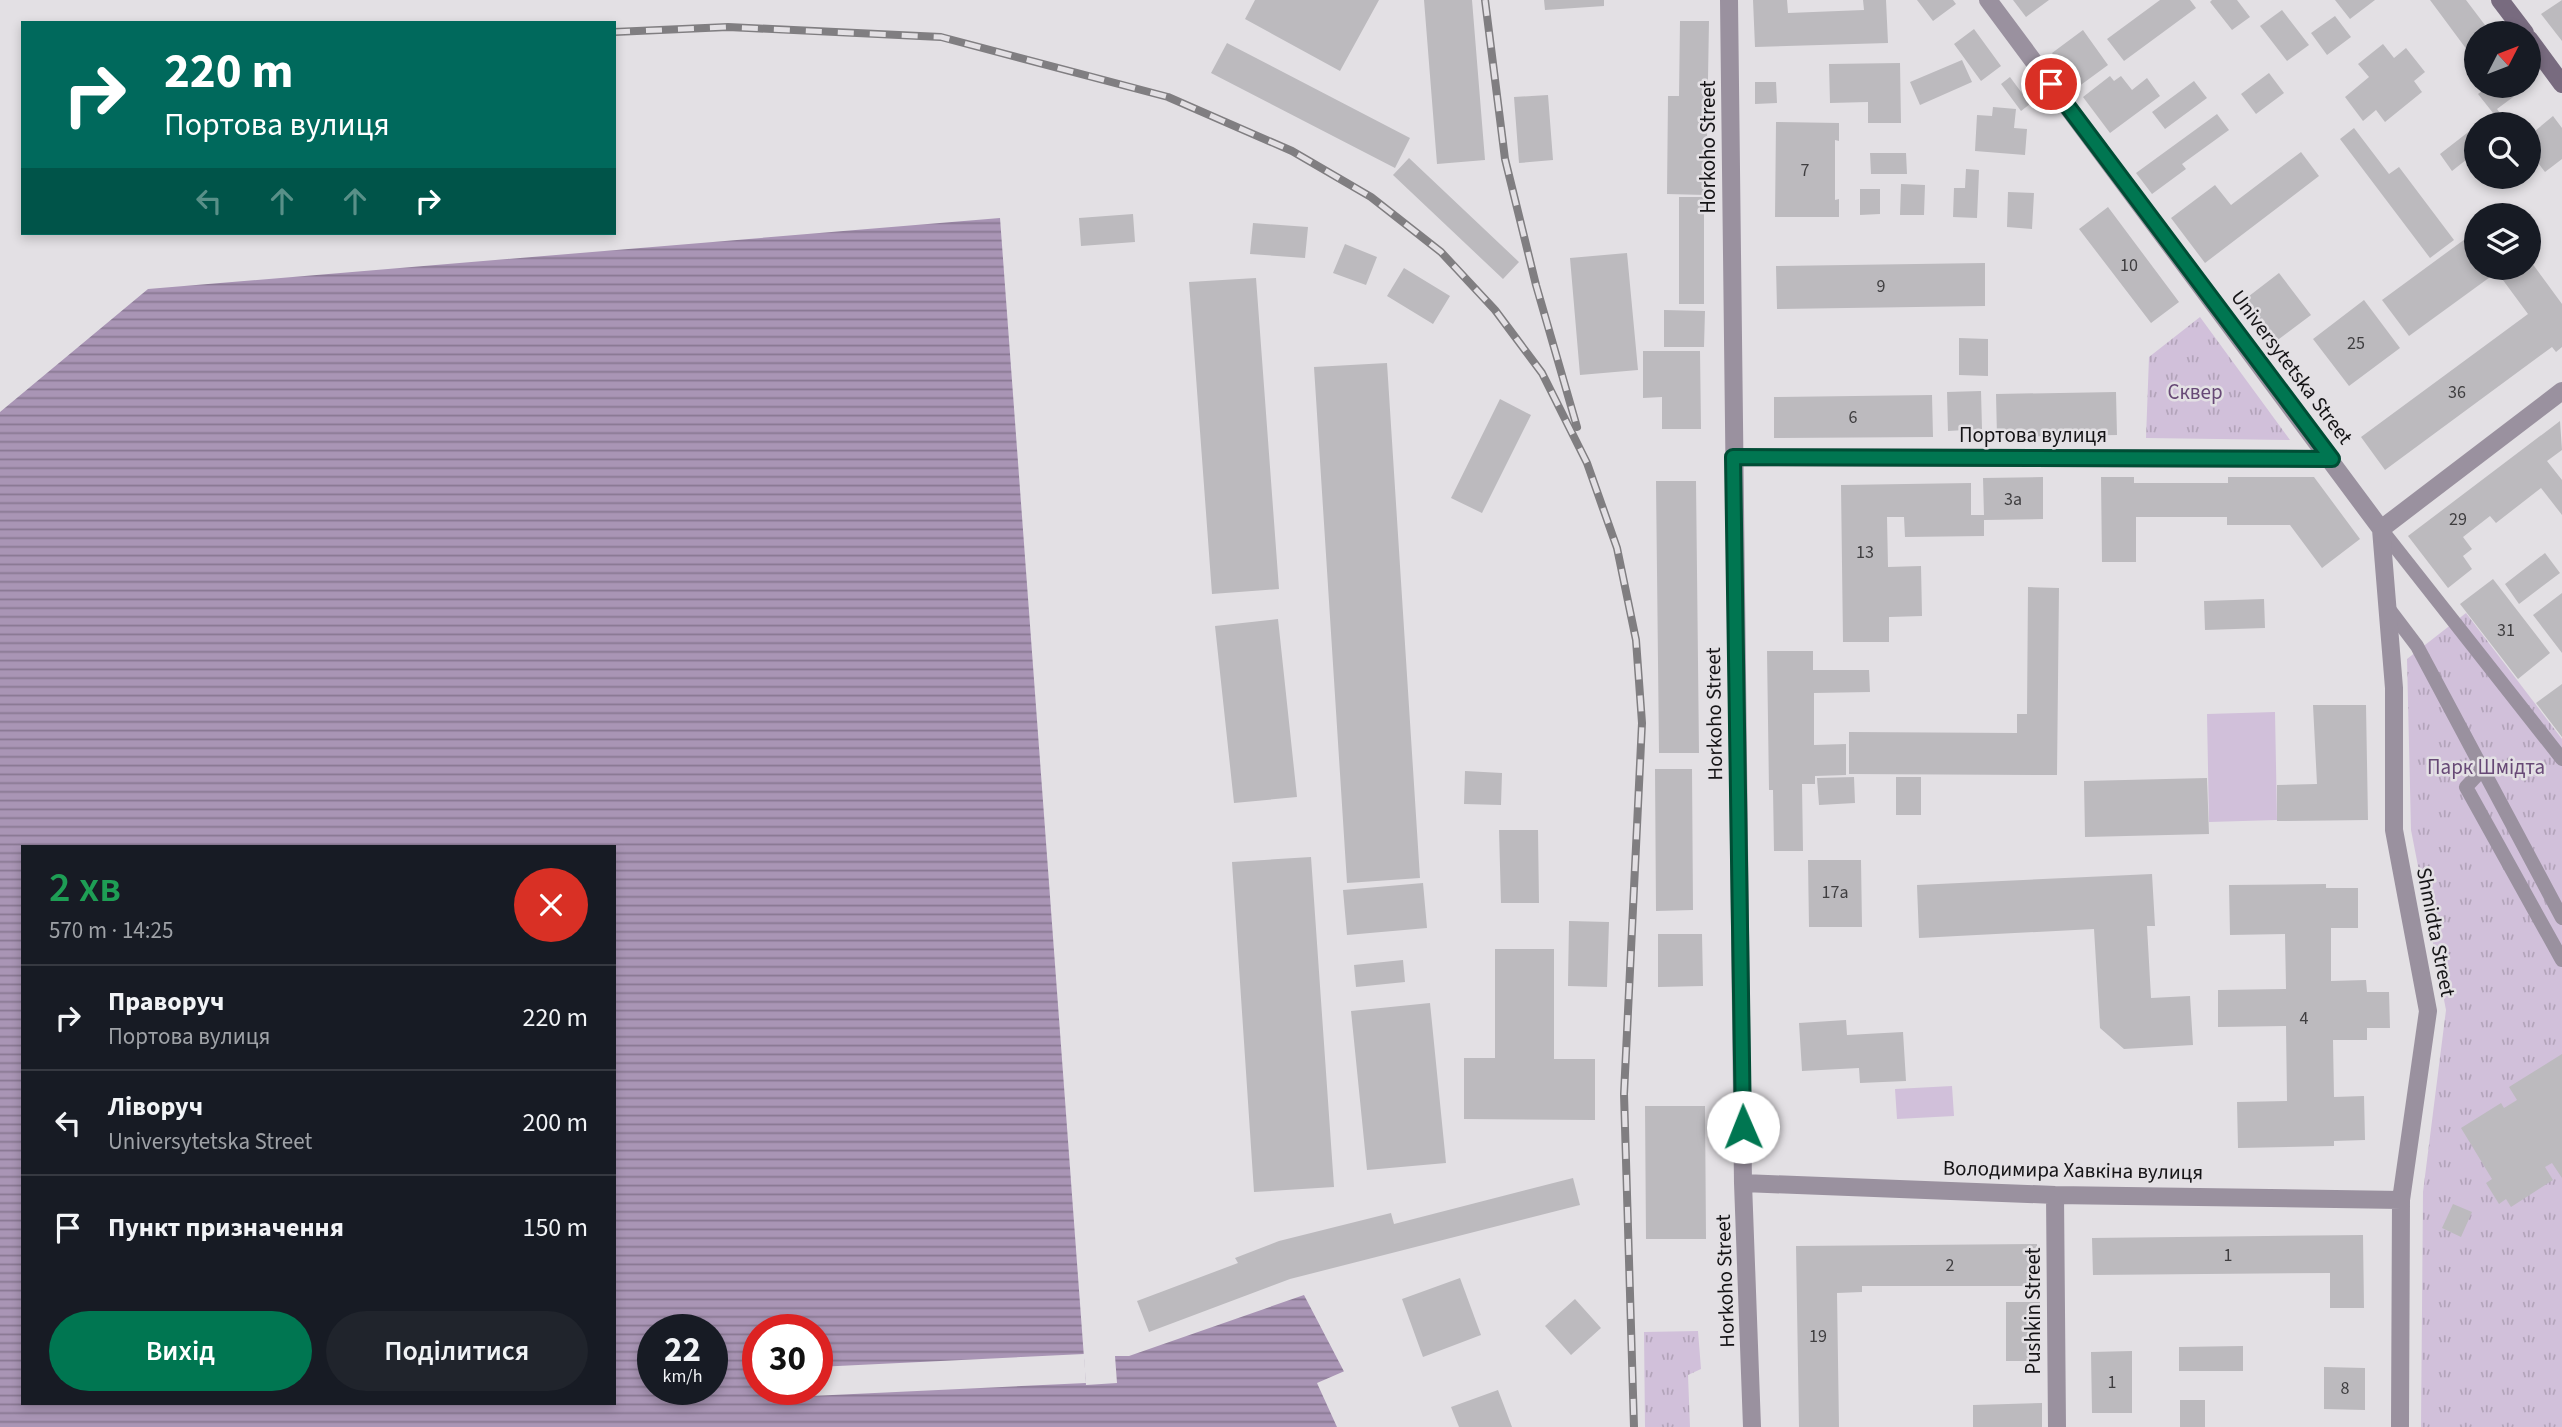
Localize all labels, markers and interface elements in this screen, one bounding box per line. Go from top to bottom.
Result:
north arrow [2464,21,2541,98]
map controls [2464,21,2541,280]
text: 220 m [164,37,293,107]
icon: right [49,49,140,140]
pin [2021,54,2081,114]
icon: arrive [2032,65,2070,103]
street label: Horkoho Street [1693,80,1723,214]
text: Портова вулиця [164,102,390,148]
button: search [2464,112,2541,189]
house number: 7 [1801,158,1810,183]
icon: left [190,182,228,220]
icon: ahead [263,182,301,220]
icon: ahead [336,182,374,220]
icon: right [409,182,447,220]
button: layers [2464,203,2541,280]
house number: 10 [2120,253,2138,278]
house number: 9 [1877,274,1886,299]
street label: Universytetska Street [2224,284,2360,450]
house number: 25 [2347,331,2365,356]
park label: Сквер [2167,377,2223,407]
house number: 36 [2448,380,2466,405]
house number: 6 [1849,405,1858,430]
street label: Портова вулиця [1959,420,2107,450]
house number: 3а [2004,487,2022,512]
house number: 29 [2449,507,2467,532]
house number: 13 [1856,540,1874,565]
house number: 31 [2497,618,2515,643]
street label: Horkoho Street [1698,647,1730,781]
park label: Парк Шмідта [2427,752,2545,782]
text: 2 хв [49,858,121,918]
street label: Shmidta Street [2409,865,2463,999]
button: close [514,868,588,942]
house number: 17а [1822,880,1848,905]
text: 570 m · 14:25 [49,914,173,947]
text: Праворуч [108,983,224,1020]
icon: right [49,999,87,1037]
text: 220 m [522,999,588,1036]
house number: 4 [2300,1006,2309,1031]
text: Портова вулиця [108,1020,270,1053]
text: Ліворуч [108,1088,203,1125]
position arrow [1706,1090,1780,1164]
icon: left [49,1104,87,1142]
text: 200 m [522,1104,588,1141]
text: Universytetska Street [108,1125,312,1158]
street label: Володимира Хавкіна вулиця [1943,1153,2203,1187]
icon: arrive [49,1209,87,1247]
text: Пункт призначення [108,1209,344,1246]
text: 150 m [522,1209,588,1246]
street label: Horkoho Street [1708,1214,1742,1348]
house number: 1 [2224,1243,2232,1268]
street label: Pushkin Street [2018,1247,2048,1375]
house number: 2 [1946,1253,1955,1278]
button: Вихід [49,1311,312,1391]
button: Поділитися [326,1311,588,1391]
speed limit sign: 30 [742,1314,833,1405]
house number: 19 [1809,1324,1827,1349]
text: 22 [664,1325,701,1375]
text: km/h [663,1364,702,1389]
house number: 1 [2108,1370,2116,1395]
house number: 8 [2341,1376,2350,1401]

